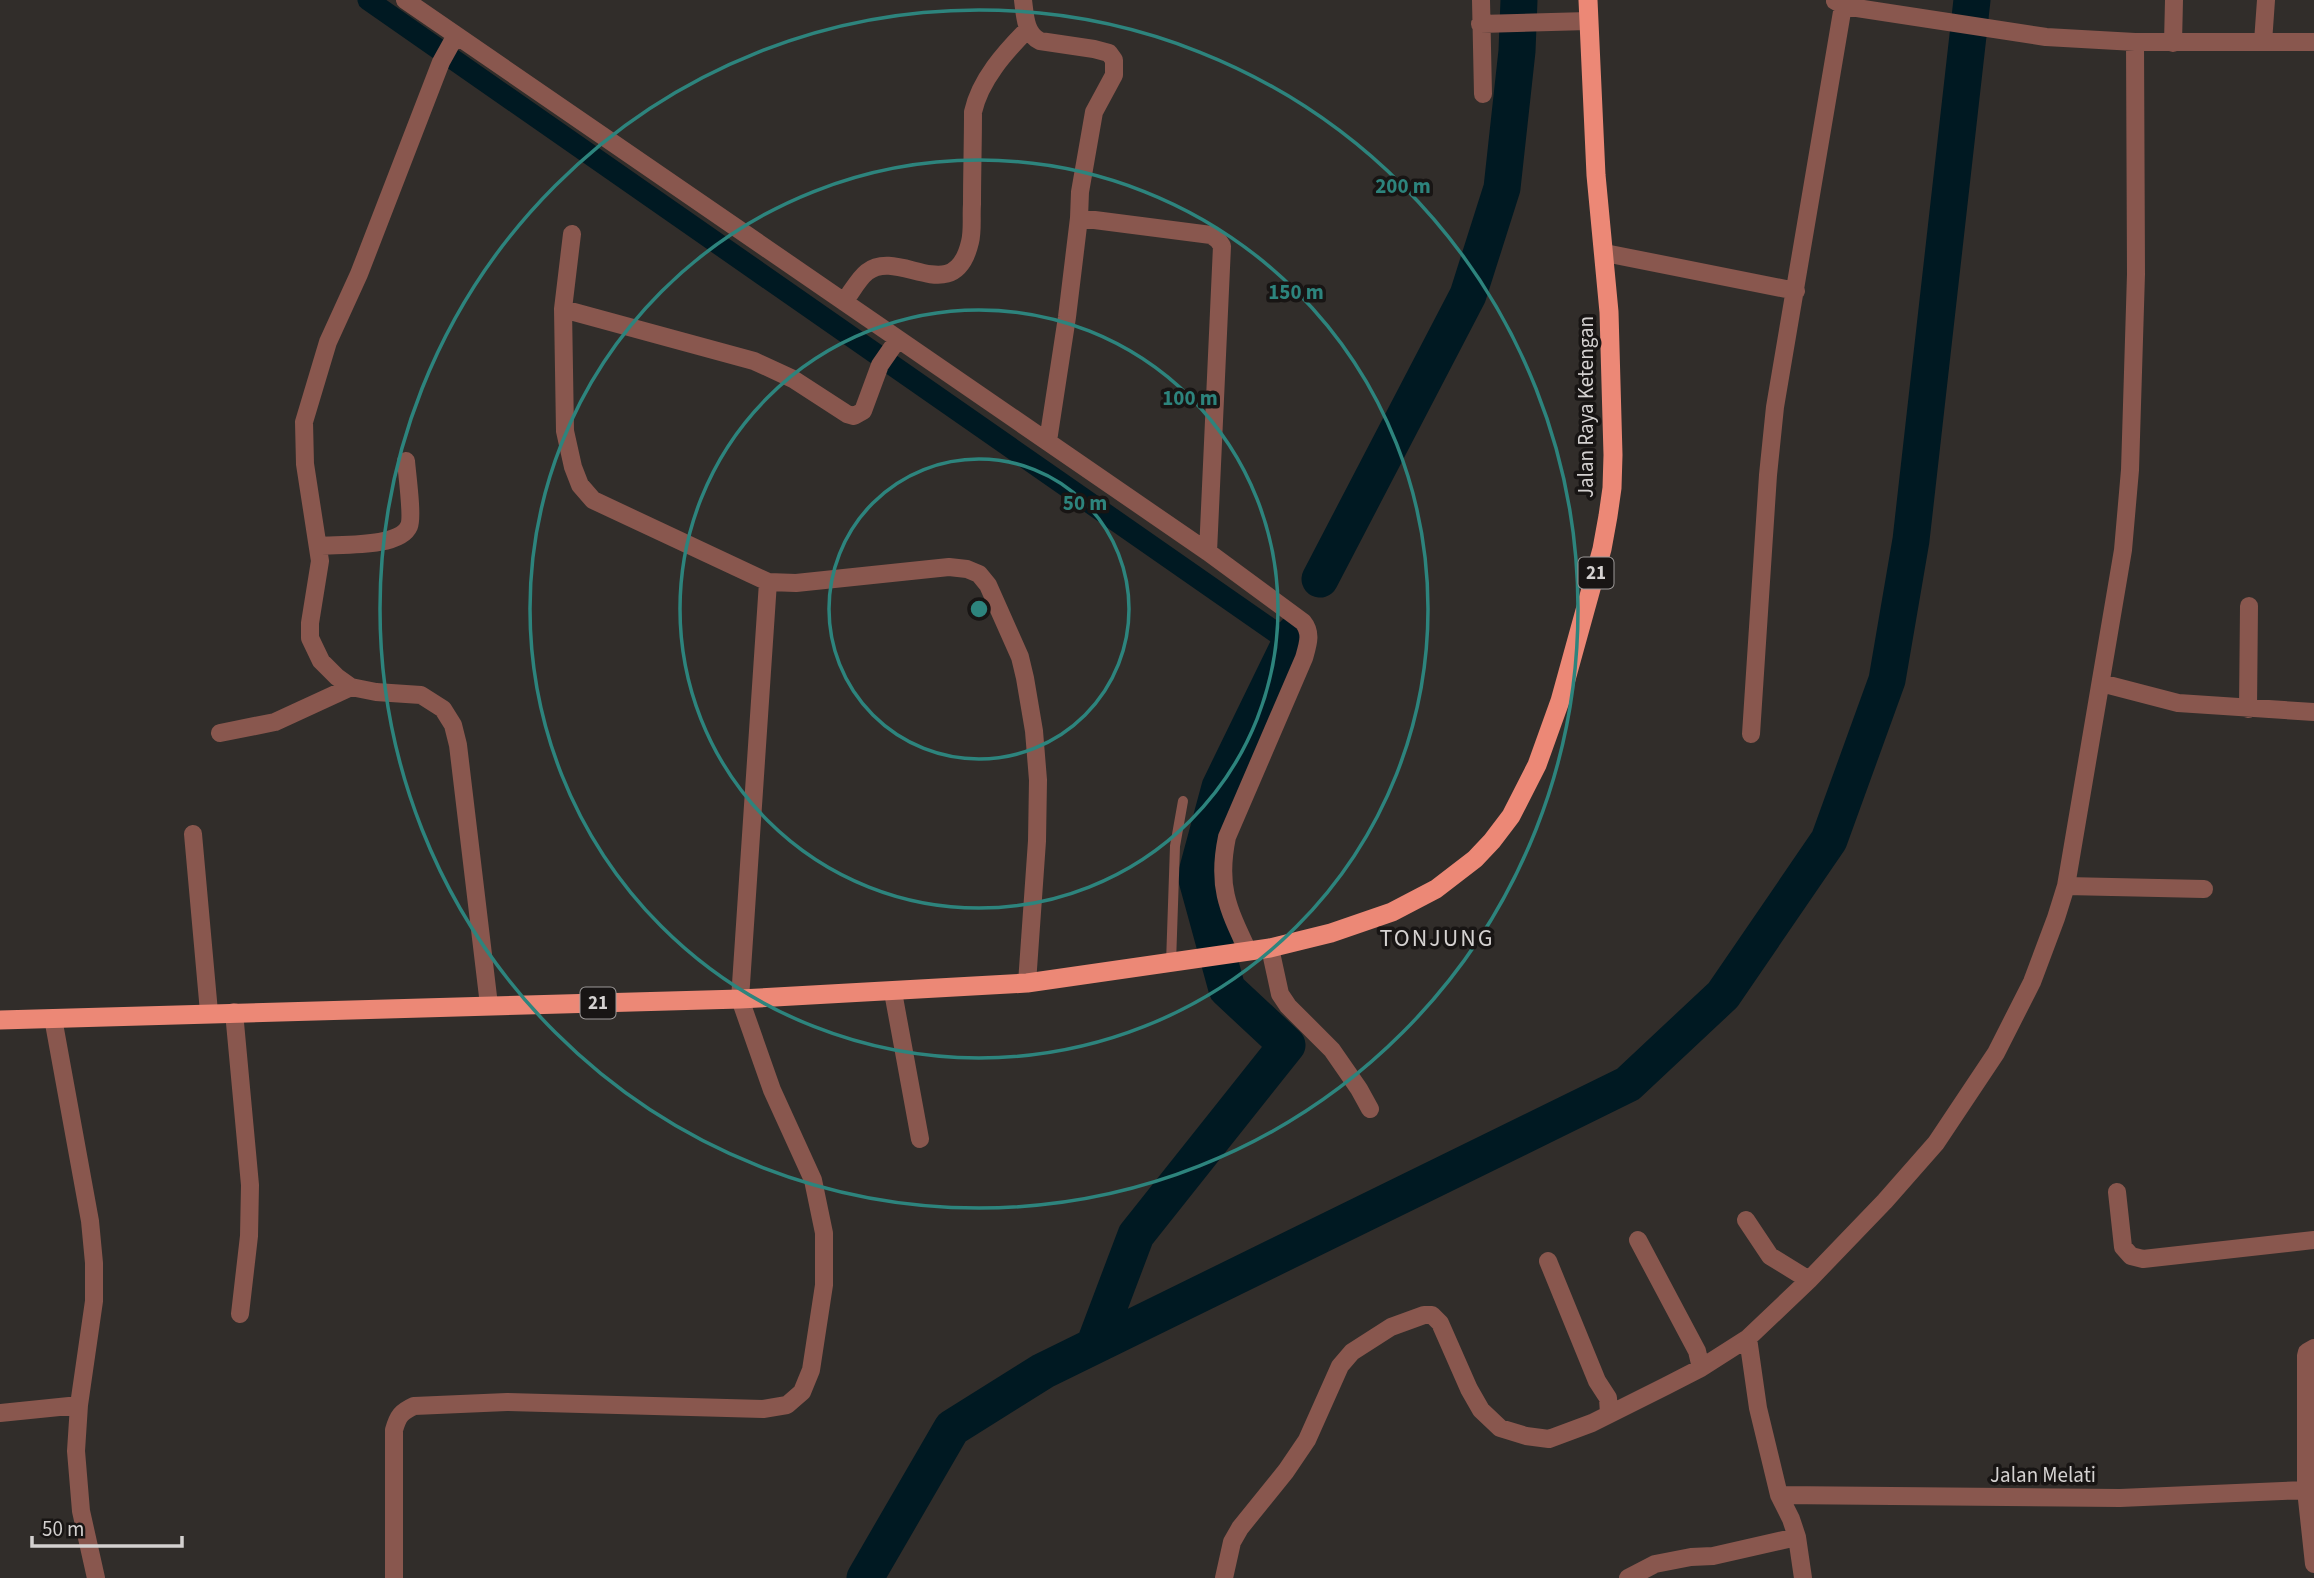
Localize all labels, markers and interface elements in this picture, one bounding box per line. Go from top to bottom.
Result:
text: 200 m [1375,171,1431,201]
text: 150 m [1268,277,1324,307]
street label: Jalan Raya Ketengan [1571,316,1601,498]
text: 100 m [1162,383,1218,413]
text: 50 m [1063,488,1107,518]
road number: 21 [1578,558,1614,588]
centre of rings [967,597,991,621]
district label: TONJUNG [1379,921,1495,956]
road number: 21 [580,987,616,1018]
street label: Jalan Melati [1990,1460,2096,1490]
scale bar [32,1504,182,1548]
text: 50 m [42,1514,84,1544]

